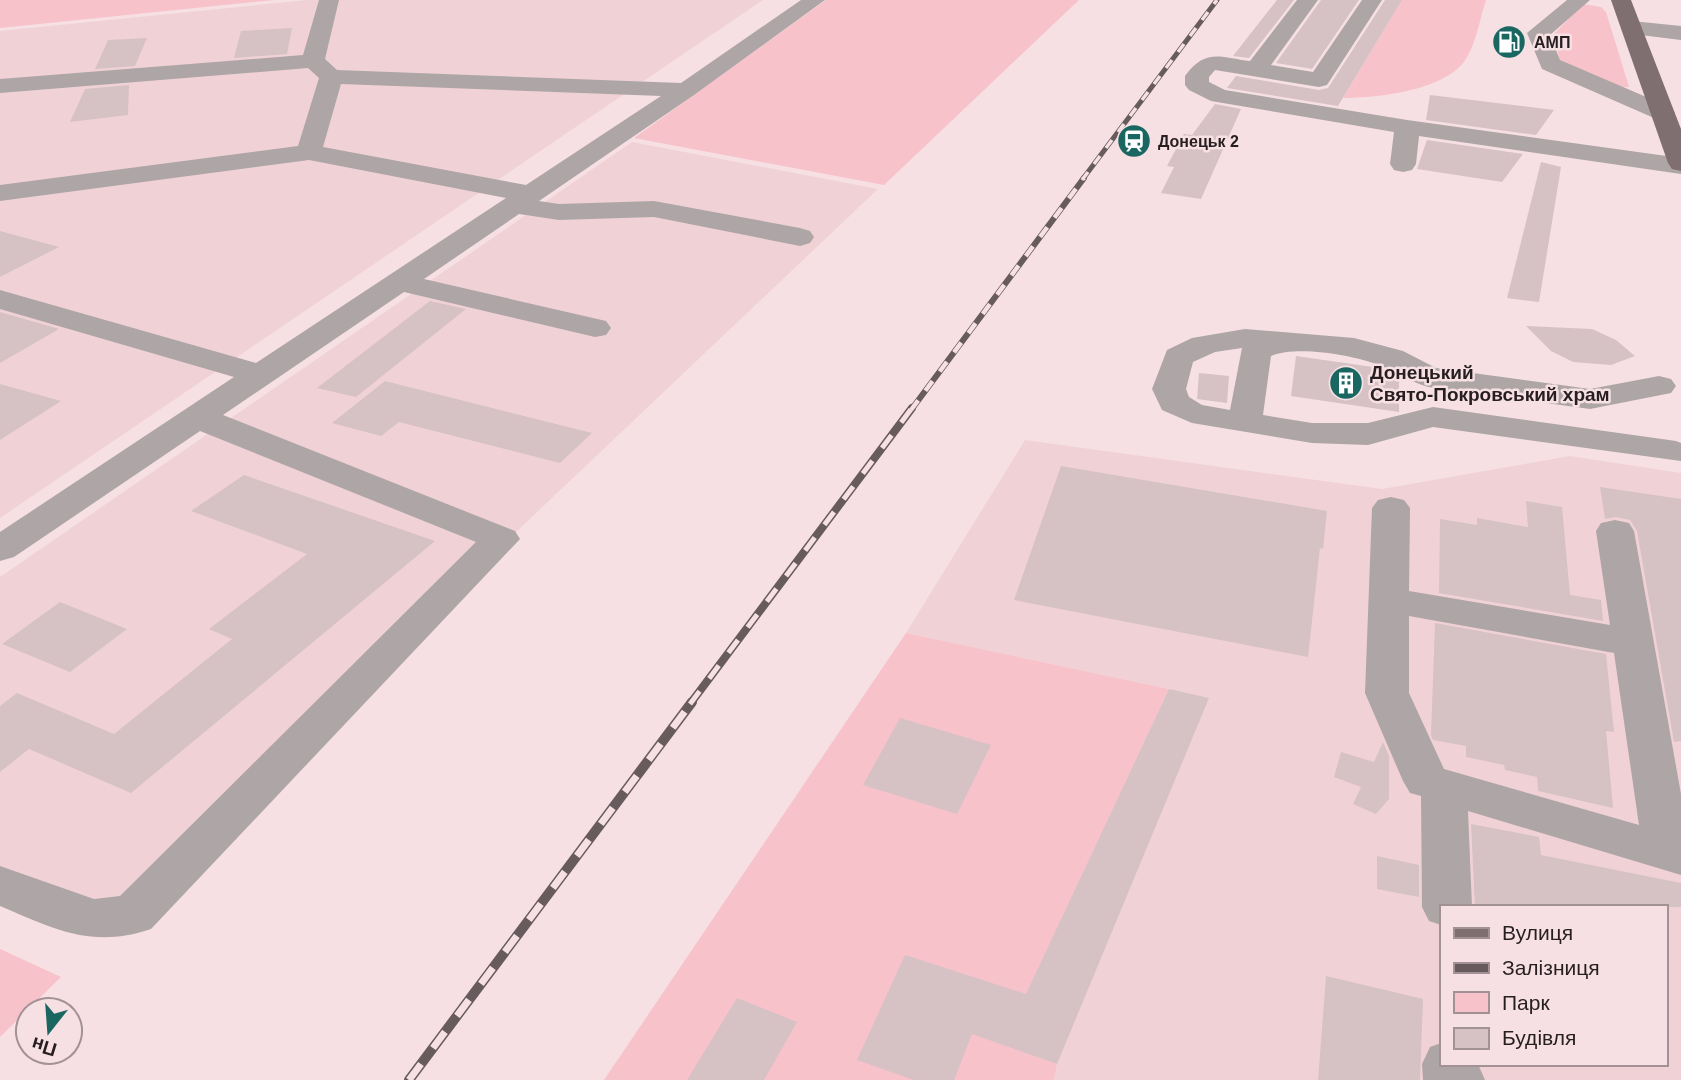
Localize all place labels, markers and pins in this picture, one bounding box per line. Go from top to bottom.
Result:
fuel station icon: АМП [1490,23,1528,61]
place label: АМП [1534,34,1570,51]
station icon: Донецьк 2 [1115,122,1153,160]
place label: Донецьк 2 [1158,133,1239,150]
place label: Донецький Свято-Покровський храм [1370,362,1610,405]
building icon: Донецький Свято-Покровський храм [1327,364,1365,402]

